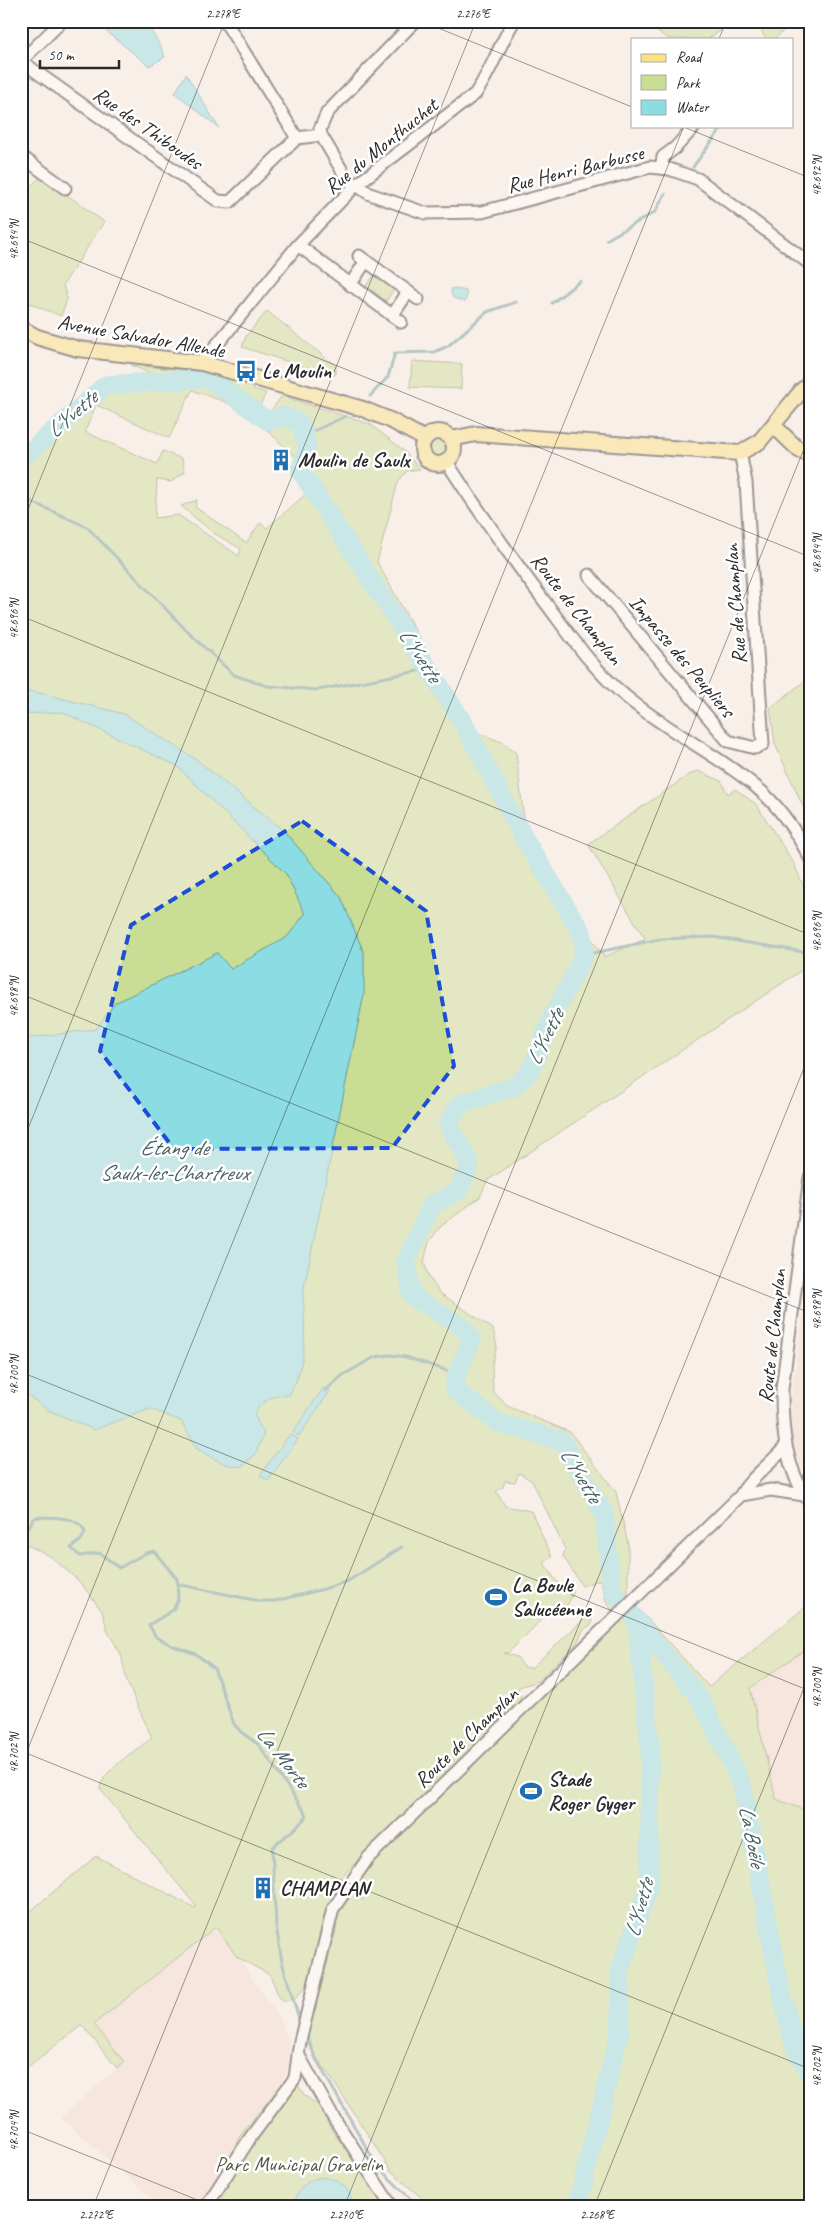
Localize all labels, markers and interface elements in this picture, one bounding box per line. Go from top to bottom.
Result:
text: 2.278°E [206,6,242,22]
text: 2.276°E [456,6,492,22]
scale bar [40,38,119,70]
legend [631,38,794,128]
text: 50 m [48,46,75,65]
text: Road [676,48,703,67]
text: Park [676,74,701,93]
street label: Rue des Thiboudes [88,81,209,176]
street label: Rue du Monthuchet [319,91,445,200]
text: Water [676,98,710,117]
street label: Rue Henri Barbusse [504,139,648,199]
text: 48.692°N [809,154,825,196]
text: 48.694°N [6,218,22,260]
street label: Avenue Salvador Allende [56,309,227,364]
bus stop icon: Le Moulin [233,358,259,384]
place label: Le Moulin [262,358,332,384]
water label: L'Yvette [41,382,106,444]
building icon: Moulin de Saulx [268,447,294,473]
place label: Moulin de Saulx [298,447,411,473]
text: 48.694°N [809,532,825,574]
street label: Rue de Champlan [718,542,752,665]
street label: Route de Champlan [525,548,629,670]
street label: Impasse des Peupliers [623,590,742,724]
text: 48.696°N [6,597,22,639]
water label: L'Yvette [392,623,450,690]
text: 48.696°N [809,910,825,952]
text: 48.698°N [6,975,22,1017]
water label: L'Yvette [520,1001,572,1070]
water label: Étang de Saulx-les-Chartreux [100,1134,252,1187]
street label: Route de Champlan [752,1267,792,1404]
text: 48.698°N [809,1288,825,1330]
text: 48.700°N [6,1353,22,1395]
water label: L'Yvette [554,1443,610,1511]
place label: La Boule Salucéenne [512,1572,593,1622]
sports icon: La Boule Salucéenne [483,1584,509,1610]
text: 48.700°N [809,1666,825,1708]
street label: Route de Champlan [409,1681,524,1793]
water label: La Morte [250,1721,317,1796]
text: 48.702°N [6,1731,22,1773]
place label: Stade Roger Gyger [548,1766,637,1816]
sports icon: Stade Roger Gyger [518,1778,544,1804]
water label: La Boële [732,1803,772,1873]
water label: L'Yvette [618,1872,661,1940]
building icon: CHAMPLAN [250,1875,276,1901]
place label: CHAMPLAN [280,1875,372,1901]
text: 48.702°N [809,2045,825,2087]
text: 48.704°N [6,2109,22,2151]
park label: Parc Municipal Gravelin [215,2151,383,2177]
text: 2.272°E [79,2207,115,2223]
text: 2.270°E [329,2207,365,2223]
text: 2.268°E [580,2207,616,2223]

